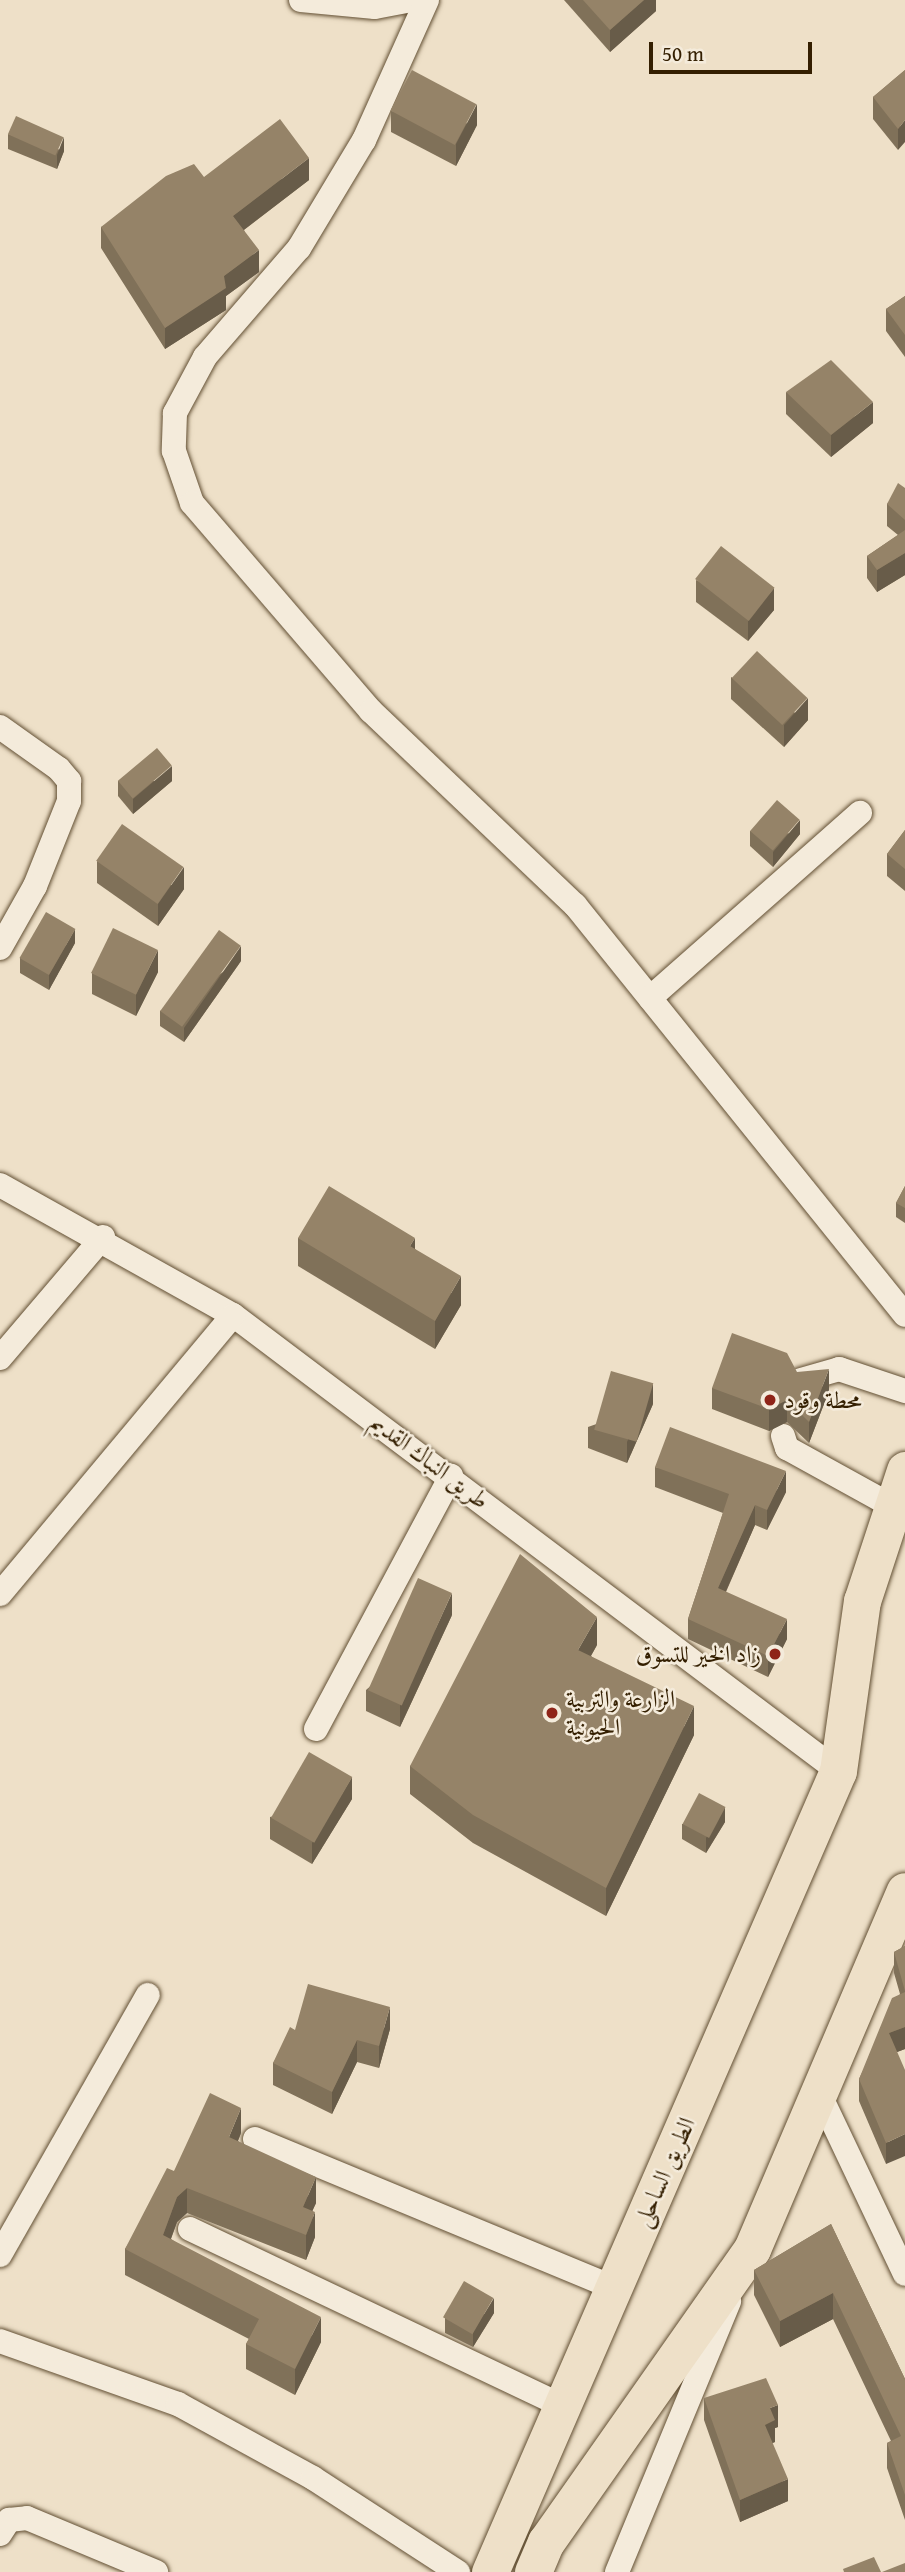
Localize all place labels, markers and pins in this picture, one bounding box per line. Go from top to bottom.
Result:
place label: محطة وقود [784,1386,862,1414]
marker: محطة وقود [762,1392,778,1408]
place label: زاد الخير للتسوق [636,1640,761,1668]
marker: زاد الخير للتسوق [767,1646,783,1662]
place label: الزارعة والتربية الحيونية [566,1685,675,1741]
marker: الزارعة والتربية الحيونية [544,1705,560,1721]

